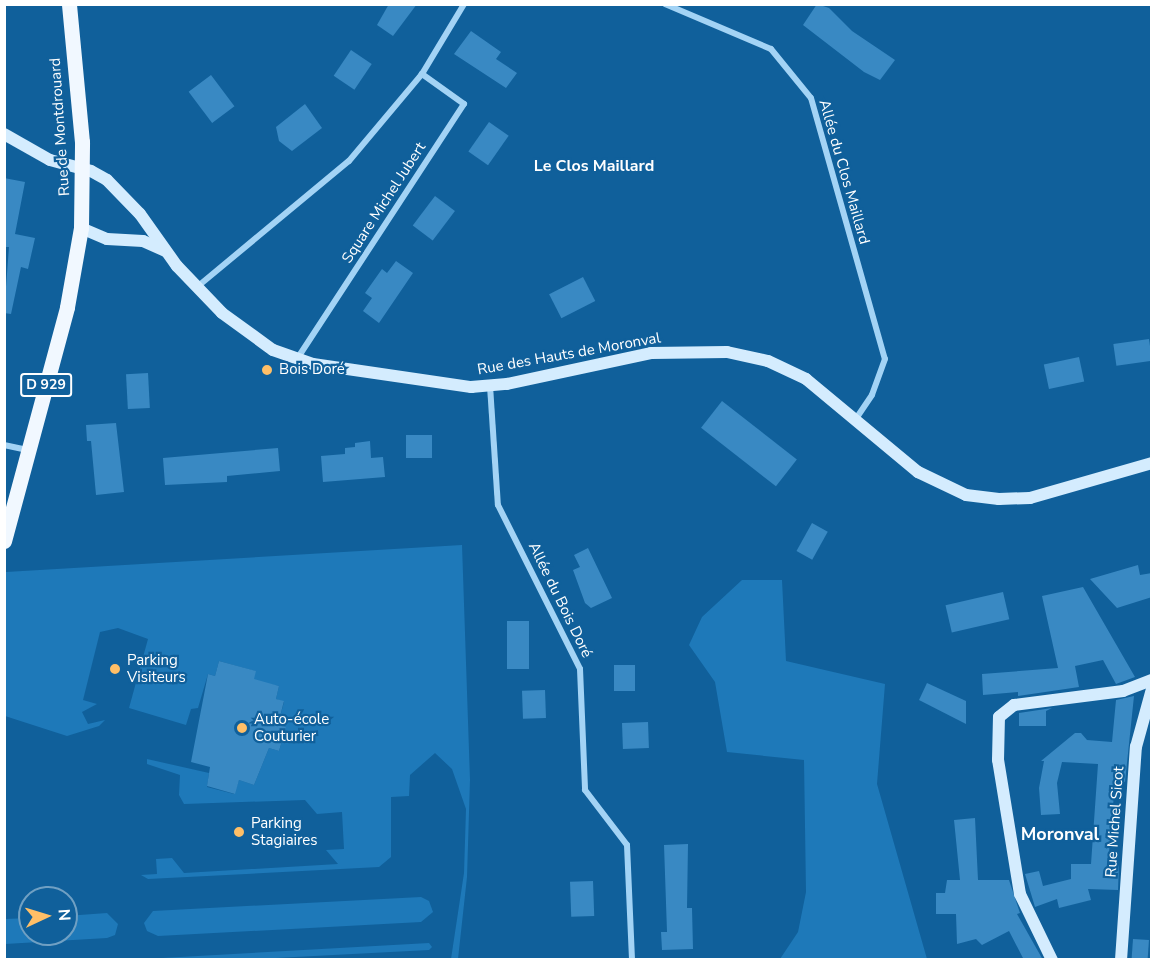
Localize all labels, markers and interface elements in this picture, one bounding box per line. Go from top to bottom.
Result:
street label: Rue de Montdrouard [46,57,74,197]
street label: Allée du Clos Maillard [815,98,873,246]
street label: Square Michel Jubert [338,139,430,267]
district label: Le Clos Maillard [534,156,654,176]
street label: Rue des Hauts de Moronval [476,329,662,379]
place label: Bois Doré [279,361,345,379]
marker: Bois Doré [260,363,274,377]
road number: D 929 [19,374,73,396]
street label: Allée du Bois Doré [524,539,596,661]
place label: Parking Visiteurs [127,651,186,686]
marker: Parking Visiteurs [108,662,122,676]
place label: Auto-école Couturier [254,710,329,745]
marker: Auto-école Couturier [235,721,249,735]
street label: Rue Michel Sicot [1102,766,1128,878]
place label: Parking Stagiaires [251,814,318,849]
district label: Moronval [1021,823,1099,845]
marker: Parking Stagiaires [232,825,246,839]
north arrow [18,886,78,946]
text: N [53,908,75,922]

